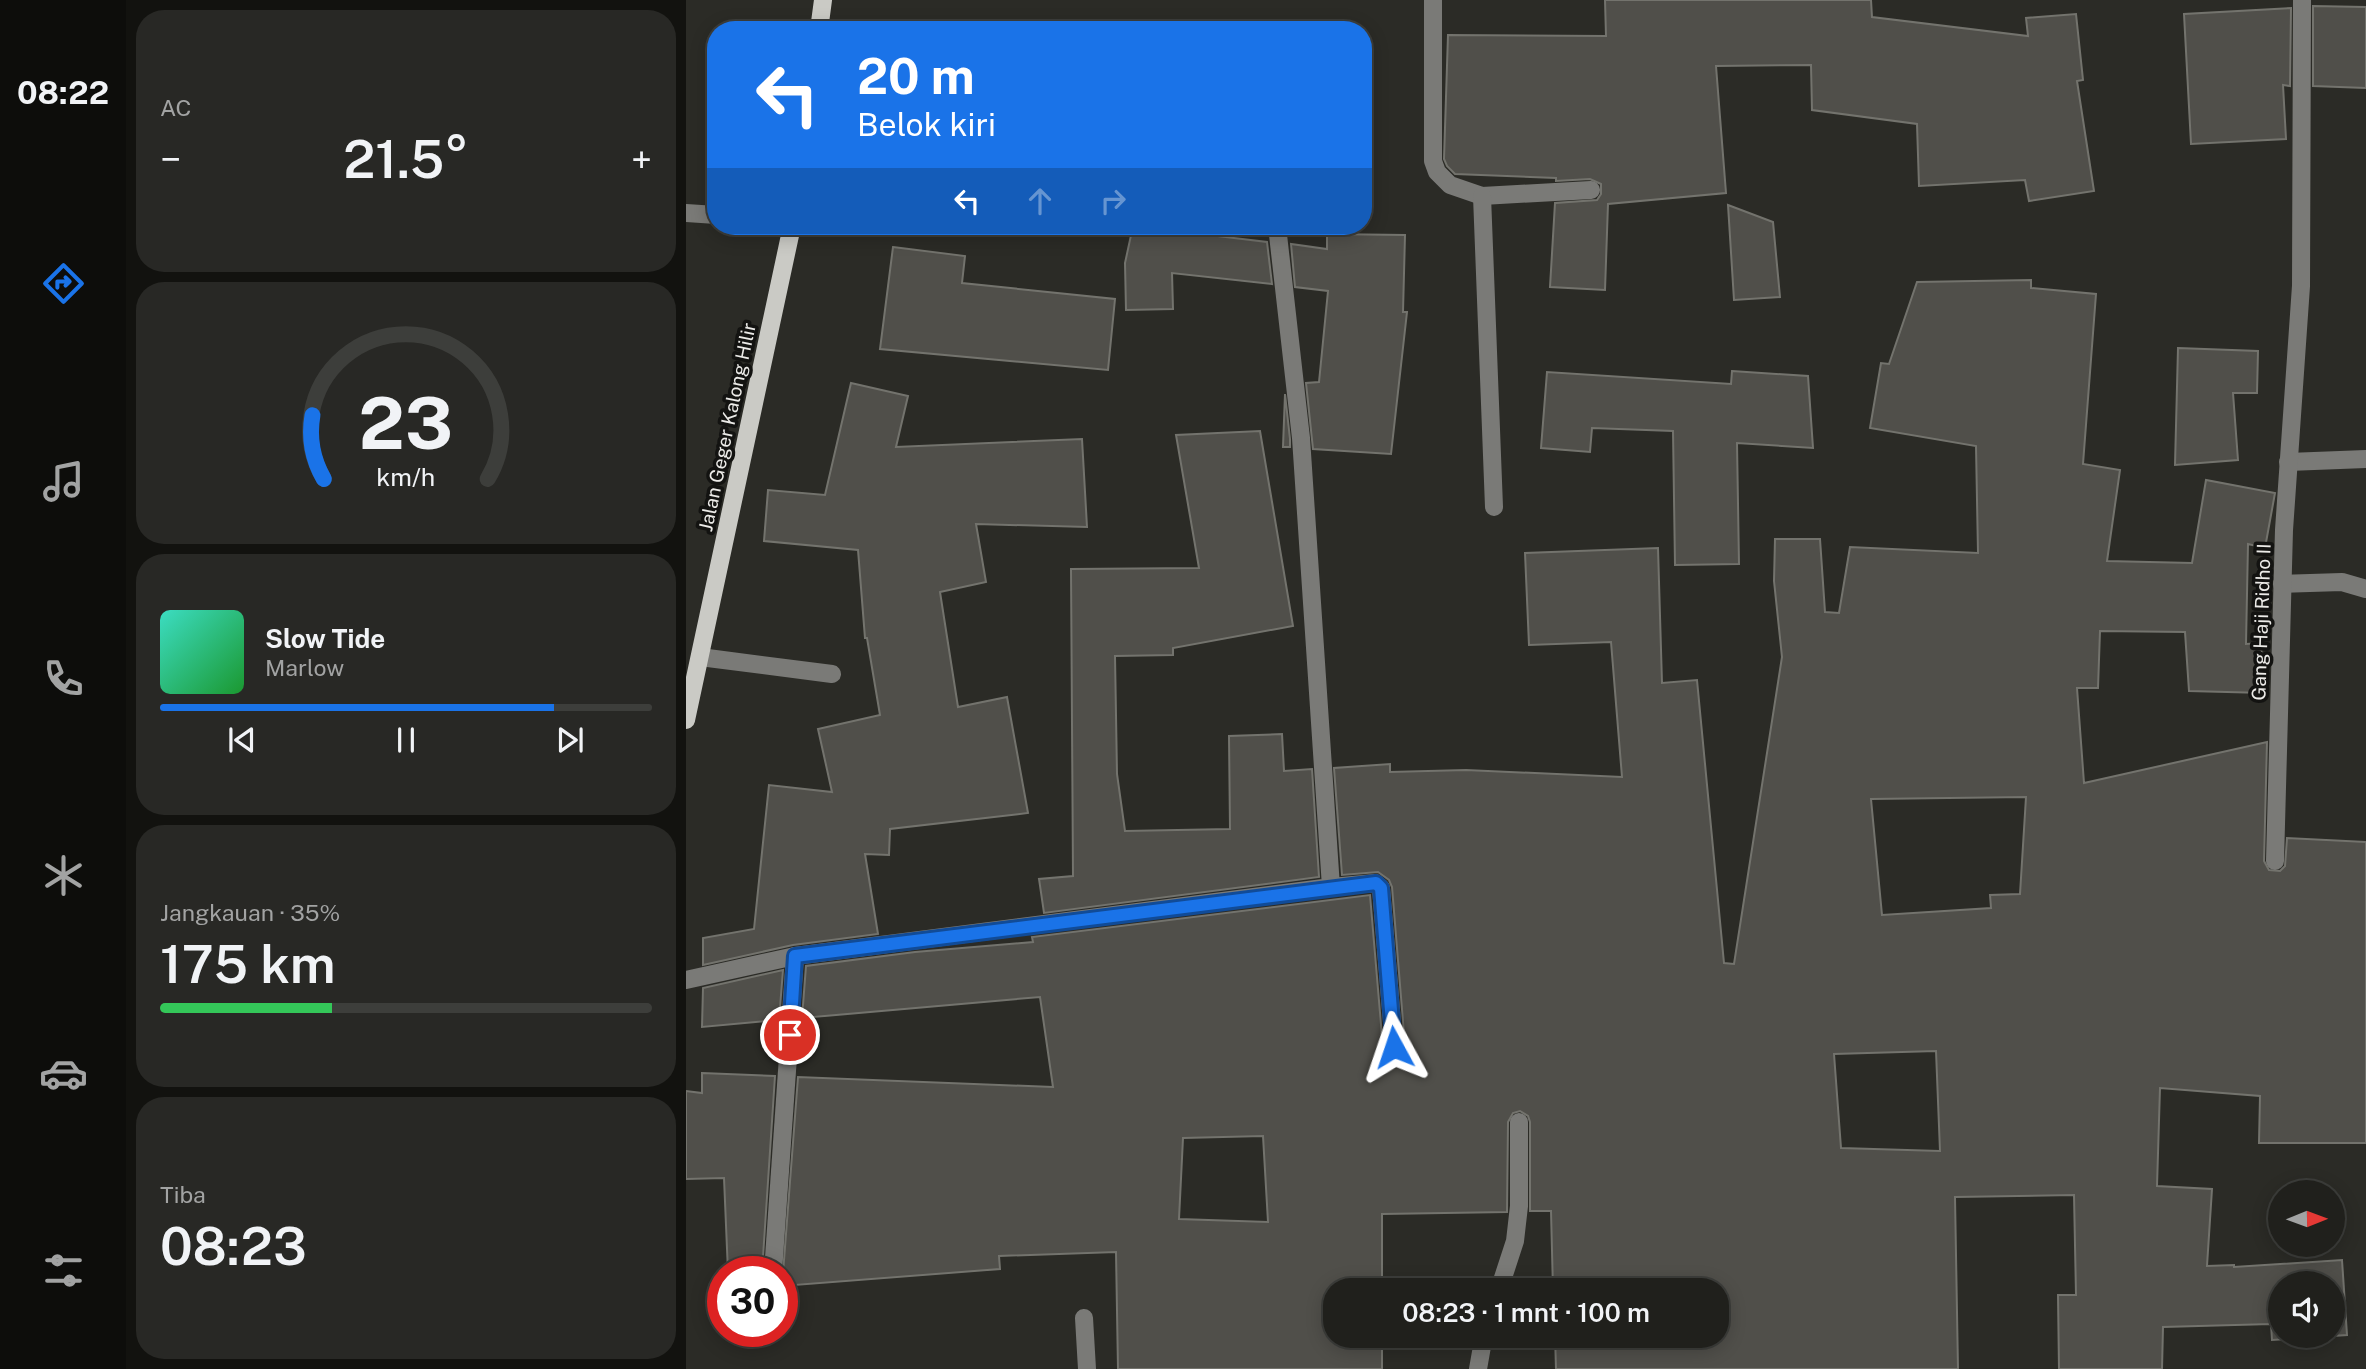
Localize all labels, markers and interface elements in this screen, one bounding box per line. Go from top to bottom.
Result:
text: 20 m [857,47,975,105]
icon: left [742,49,833,140]
text: 08:22 [17,74,109,111]
text: AC [160,94,191,121]
text: Belok kiri [857,106,996,143]
text: 21.5° [343,129,469,190]
text: − [160,137,181,182]
text: + [631,137,652,182]
icon: left [948,182,986,220]
icon: ahead [1021,182,1059,220]
icon: right [1094,182,1132,220]
icon: directions [39,259,88,308]
street label: Jalan Geger Kalong Hilir [694,321,760,533]
text: 23 [359,380,453,465]
icon: music [39,457,88,506]
text: km/h [377,461,435,491]
street label: Gang Haji Ridho II [2247,543,2275,701]
text: Slow Tide [265,623,385,654]
icon: phone [39,654,88,703]
text: Marlow [265,654,344,681]
icon: previous [223,721,261,759]
icon: pause [387,721,425,759]
icon: next [551,721,589,759]
icon: climate [39,851,88,900]
text: Jangkauan · 35% [160,899,340,926]
text: 175 km [160,934,336,995]
pin [760,1005,820,1065]
position arrow [1357,1010,1431,1084]
icon: arrive [771,1016,809,1054]
icon: car [39,1049,88,1098]
north arrow [2268,1180,2345,1256]
map controls [2268,1180,2345,1348]
text: Tiba [160,1181,206,1208]
text: 08:23 [160,1216,307,1277]
icon: filters [39,1246,88,1295]
speed limit sign: 30 [707,1256,798,1347]
button: sound [2268,1271,2345,1348]
text: 08:23 · 1 mnt · 100 m [1402,1297,1650,1328]

